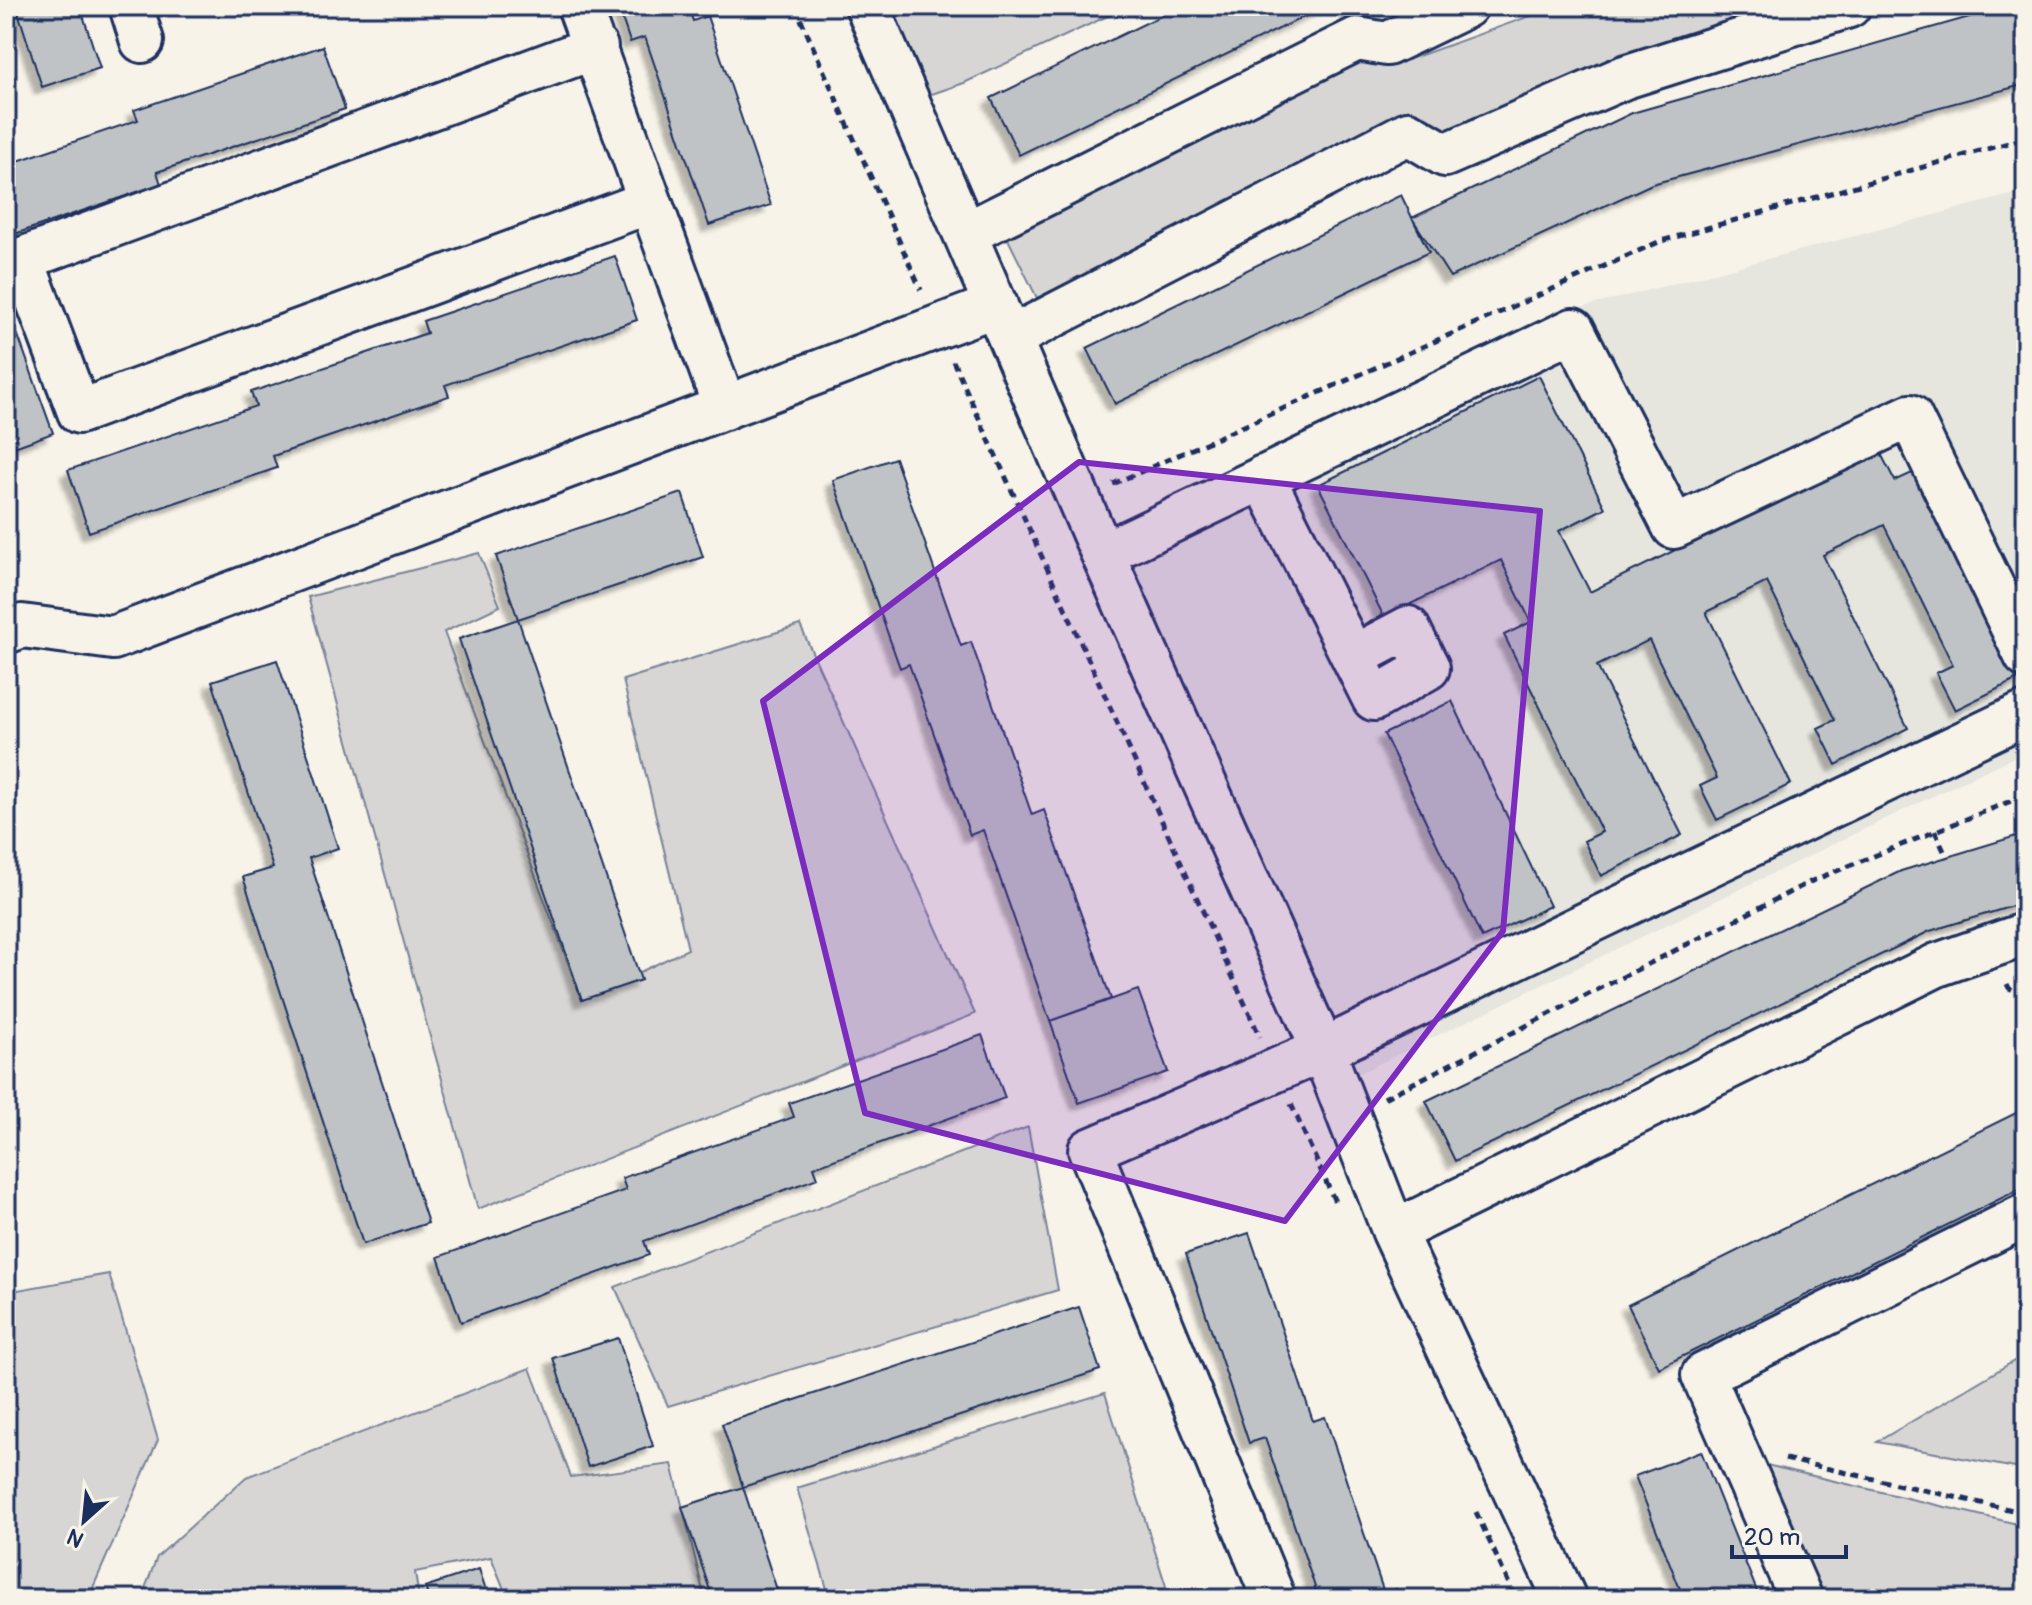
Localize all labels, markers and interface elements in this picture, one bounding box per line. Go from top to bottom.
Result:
north arrow [44,1481,124,1561]
scale bar [1732,1509,1846,1559]
text: N [62,1522,88,1554]
text: 20 m [1744,1523,1800,1552]

